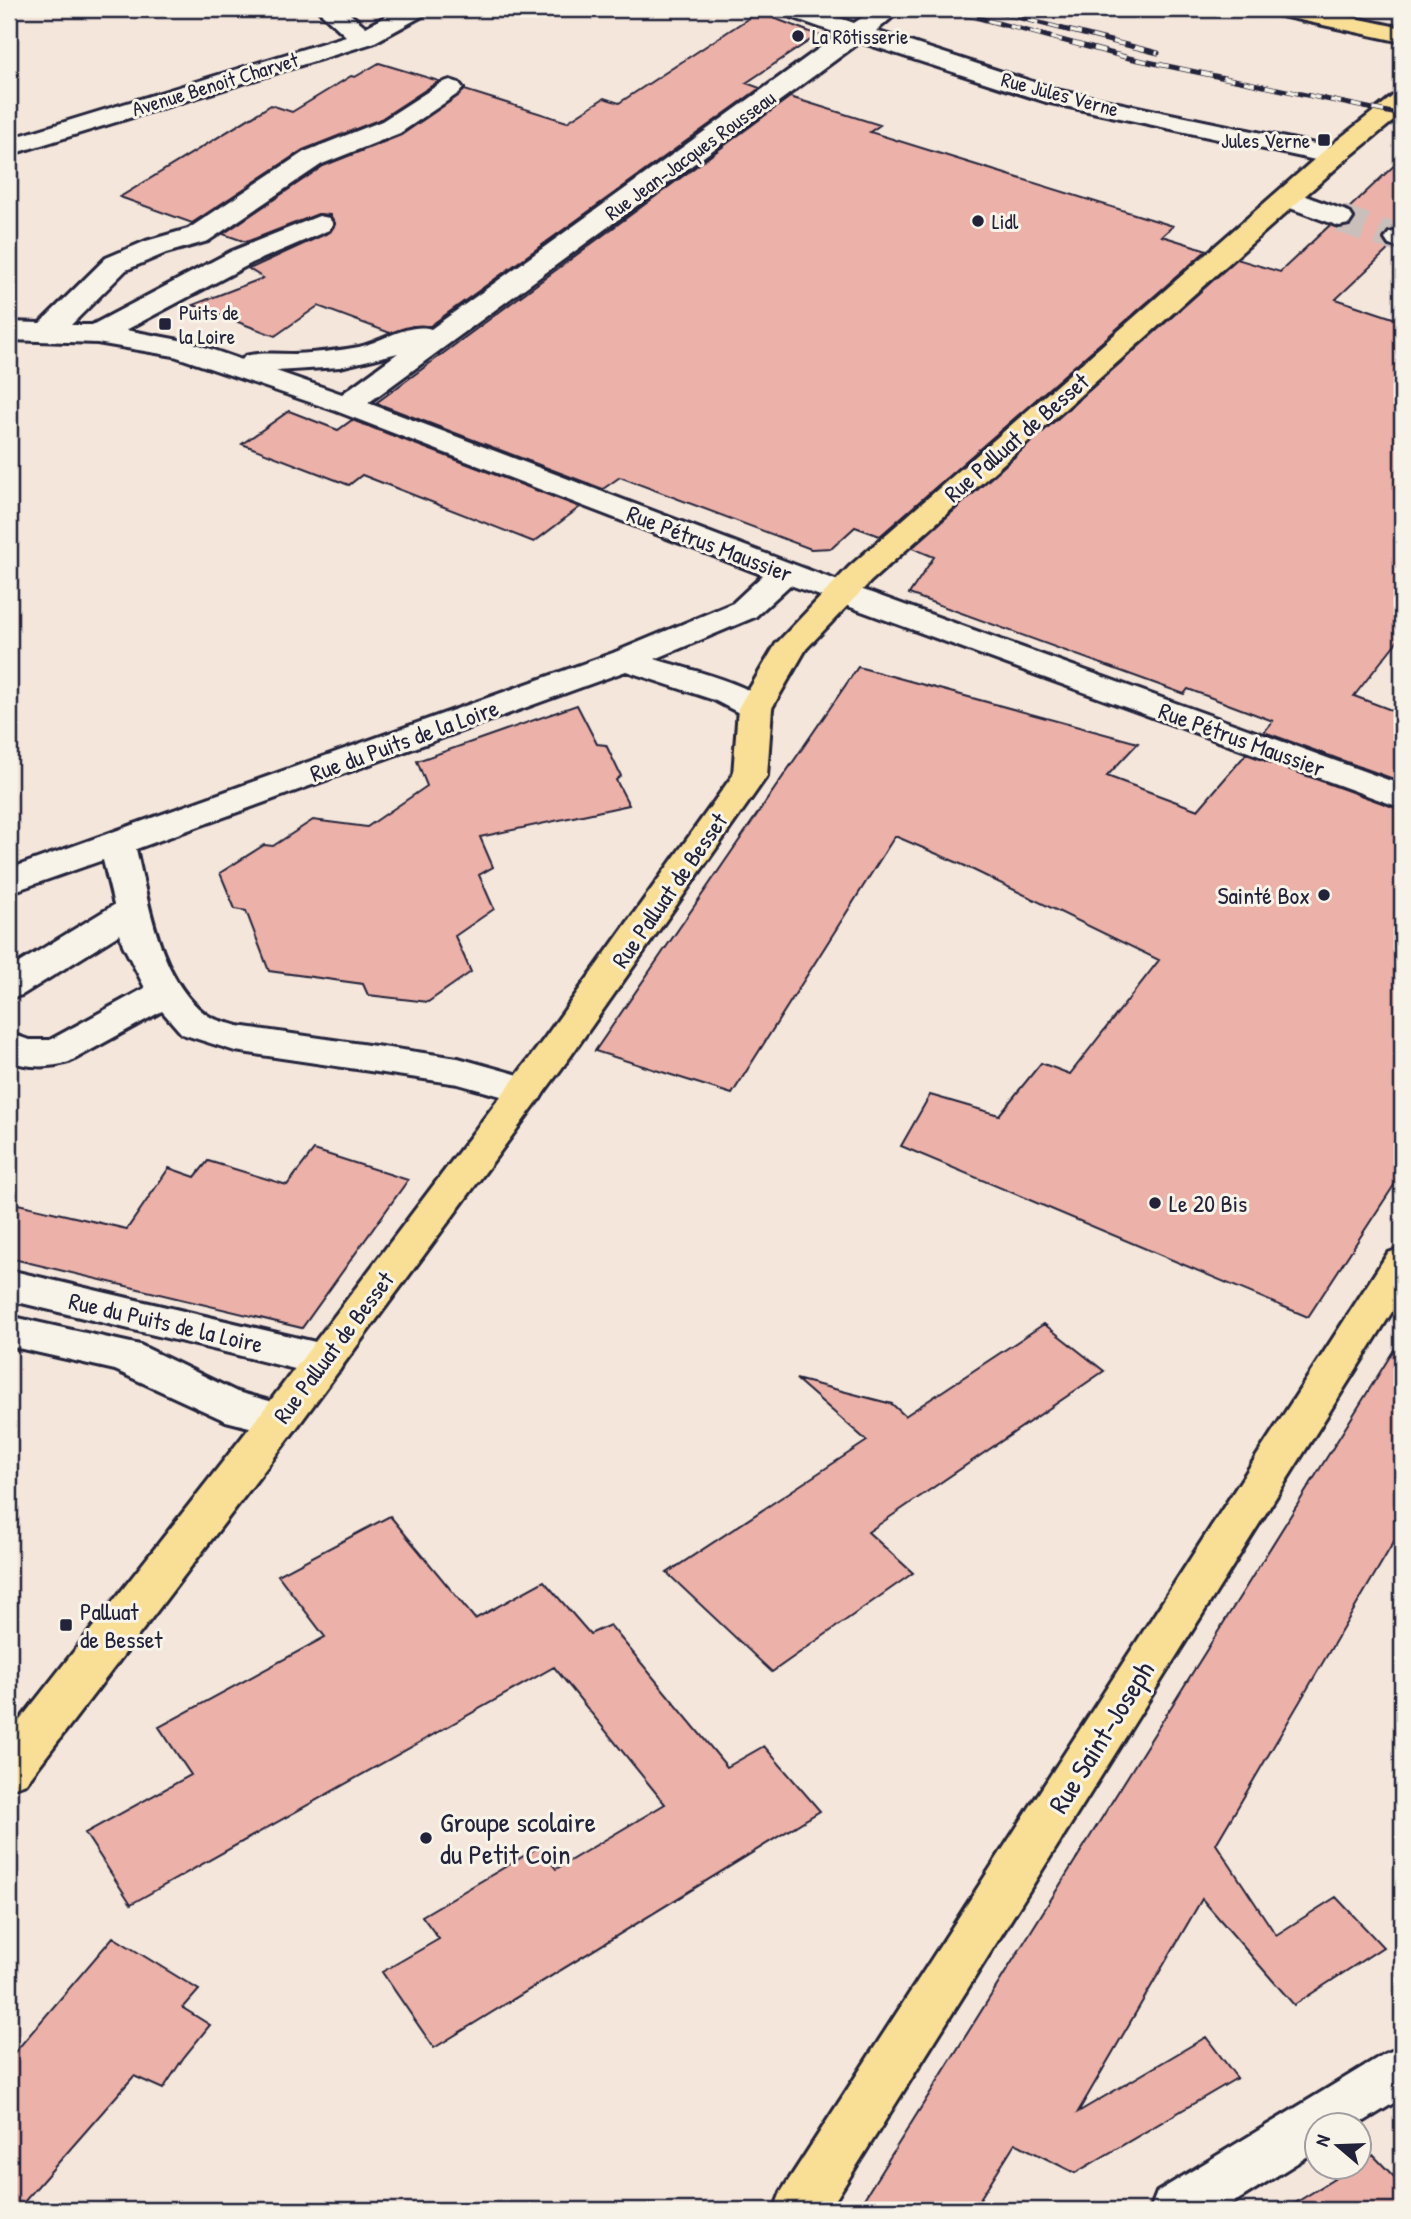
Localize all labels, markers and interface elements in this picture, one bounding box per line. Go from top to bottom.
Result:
place label: La Rôtisserie [812,22,908,51]
marker: La Rôtisserie [790,28,806,44]
street label: Avenue Benoit Charvet [128,45,302,123]
street label: Rue Jules Verne [998,64,1122,124]
street label: Rue Jean-Jacques Rousseau [599,83,782,227]
place label: Jules Verne [1221,126,1310,155]
marker: Jules Verne [1316,132,1332,148]
place label: Lidl [992,207,1019,236]
marker: Lidl [970,213,986,229]
place label: Puits de la Loire [179,298,239,351]
marker: Puits de la Loire [157,316,173,332]
street label: Rue Palluat de Besset [937,365,1096,509]
street label: Rue Pétrus Maussier [623,497,797,589]
street label: Rue du Puits de la Loire [305,691,503,789]
street label: Rue Pétrus Maussier [1155,694,1329,784]
street label: Rue Palluat de Besset [604,806,735,974]
place label: Sainté Box [1217,879,1310,911]
marker: Sainté Box [1316,887,1332,903]
place label: Le 20 Bis [1169,1187,1247,1219]
marker: Le 20 Bis [1147,1195,1163,1211]
street label: Rue Palluat de Besset [265,1264,401,1429]
street label: Rue du Puits de la Loire [66,1284,267,1360]
place label: Palluat de Besset [80,1595,163,1655]
marker: Palluat de Besset [58,1617,74,1633]
street label: Rue Saint-Joseph [1039,1654,1163,1820]
place label: Groupe scolaire du Petit Coin [440,1803,596,1873]
marker: Groupe scolaire du Petit Coin [418,1830,434,1846]
north arrow [1302,2110,1372,2180]
text: N [1308,2131,1336,2149]

